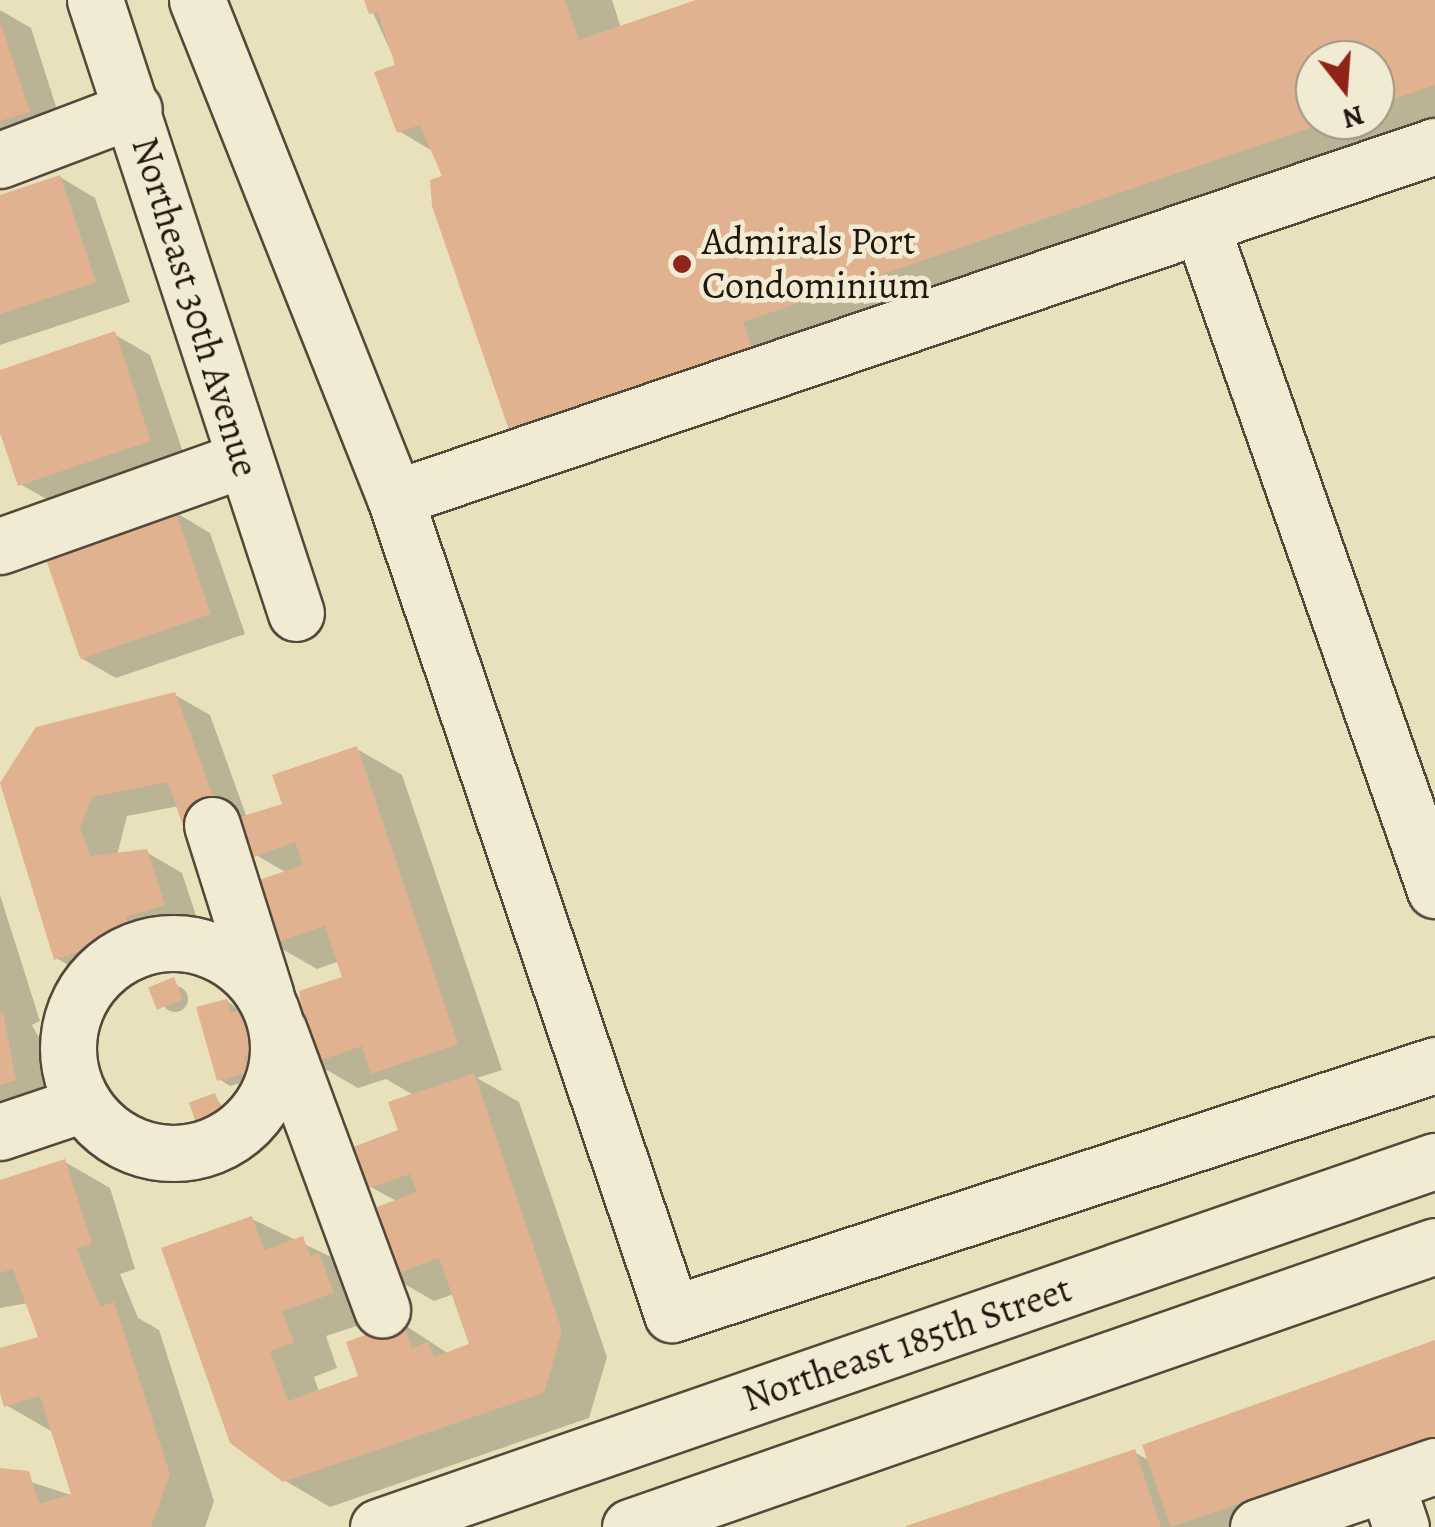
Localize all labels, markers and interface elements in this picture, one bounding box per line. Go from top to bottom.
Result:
north arrow [1295,40,1395,140]
text: N [1338,96,1368,138]
street label: Northeast 30th Avenue [122,132,268,482]
place label: Admirals Port Condominium [702,219,930,308]
marker: Admirals Port Condominium [671,253,693,275]
street label: Northeast 185th Street [737,1266,1077,1422]

